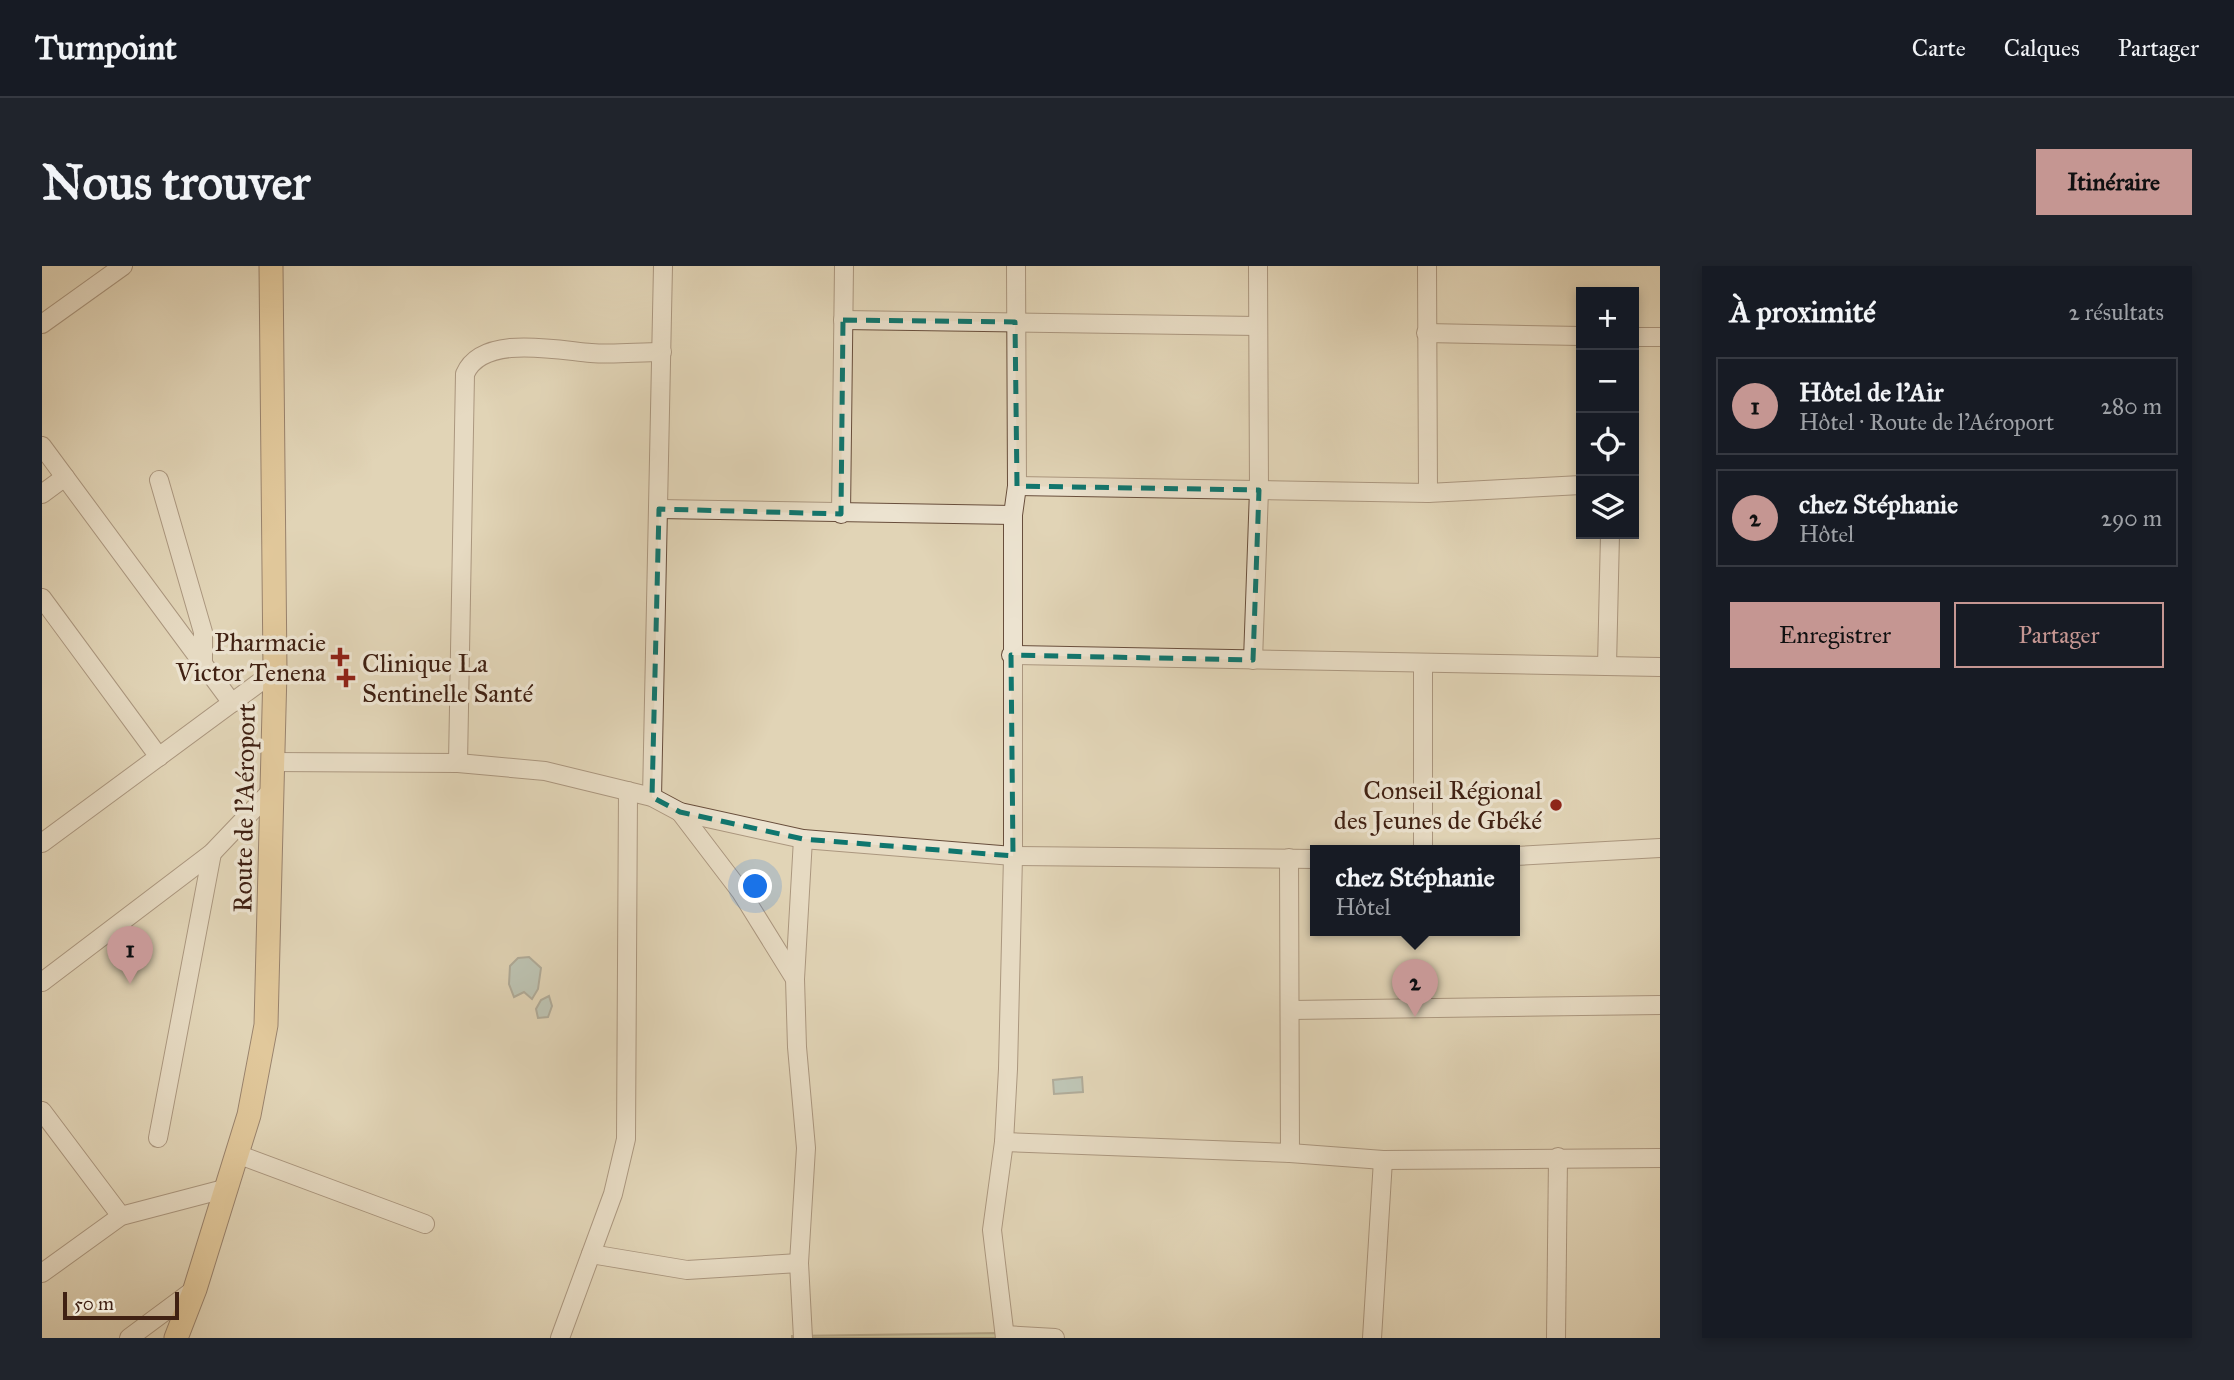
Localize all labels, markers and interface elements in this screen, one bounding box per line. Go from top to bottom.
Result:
text: Turnpoint [35,28,177,68]
text: Carte [1912,33,1966,63]
text: Calques [2004,33,2080,63]
text: Partager [2118,33,2199,63]
button: Itinéraire [2036,149,2192,215]
text: Nous trouver [42,153,310,212]
map controls [1576,287,1639,539]
button: + [1576,287,1639,350]
text: À proximité [1730,294,1876,330]
text: 2 résultats [2068,298,2164,326]
button: − [1576,350,1639,413]
text: Hôtel de l'Air [1799,376,1943,408]
text: 1 [1750,392,1760,420]
text: 280 m [2101,392,2162,420]
text: Hôtel · Route de l'Aéroport [1799,408,2054,436]
button: locate [1576,413,1639,476]
button: layers [1576,476,1639,539]
text: chez Stéphanie [1799,488,1958,520]
text: 2 [1749,504,1761,532]
text: 290 m [2101,504,2162,532]
text: Hôtel [1799,520,1854,548]
button: Enregistrer [1730,602,1940,668]
button: Partager [1954,602,2164,668]
place label: Pharmacie Victor Tenena [175,626,326,688]
place label: Clinique La Sentinelle Santé [362,647,533,709]
marker: Pharmacie Victor Tenena [332,649,348,665]
marker: Clinique La Sentinelle Santé [336,668,356,688]
street label: Route de l'Aéroport [226,703,262,913]
place label: Conseil Régional des Jeunes de Gbéké [1334,774,1542,836]
marker: Conseil Régional des Jeunes de Gbéké [1548,797,1564,813]
popup [1310,845,1520,936]
text: chez Stéphanie [1336,861,1494,893]
your location [738,869,772,903]
text: Hôtel [1336,893,1391,921]
pin: 1 [107,926,153,984]
pin: 2 [1392,959,1438,1017]
scale bar [63,1289,178,1321]
text: 50 m [74,1292,114,1315]

